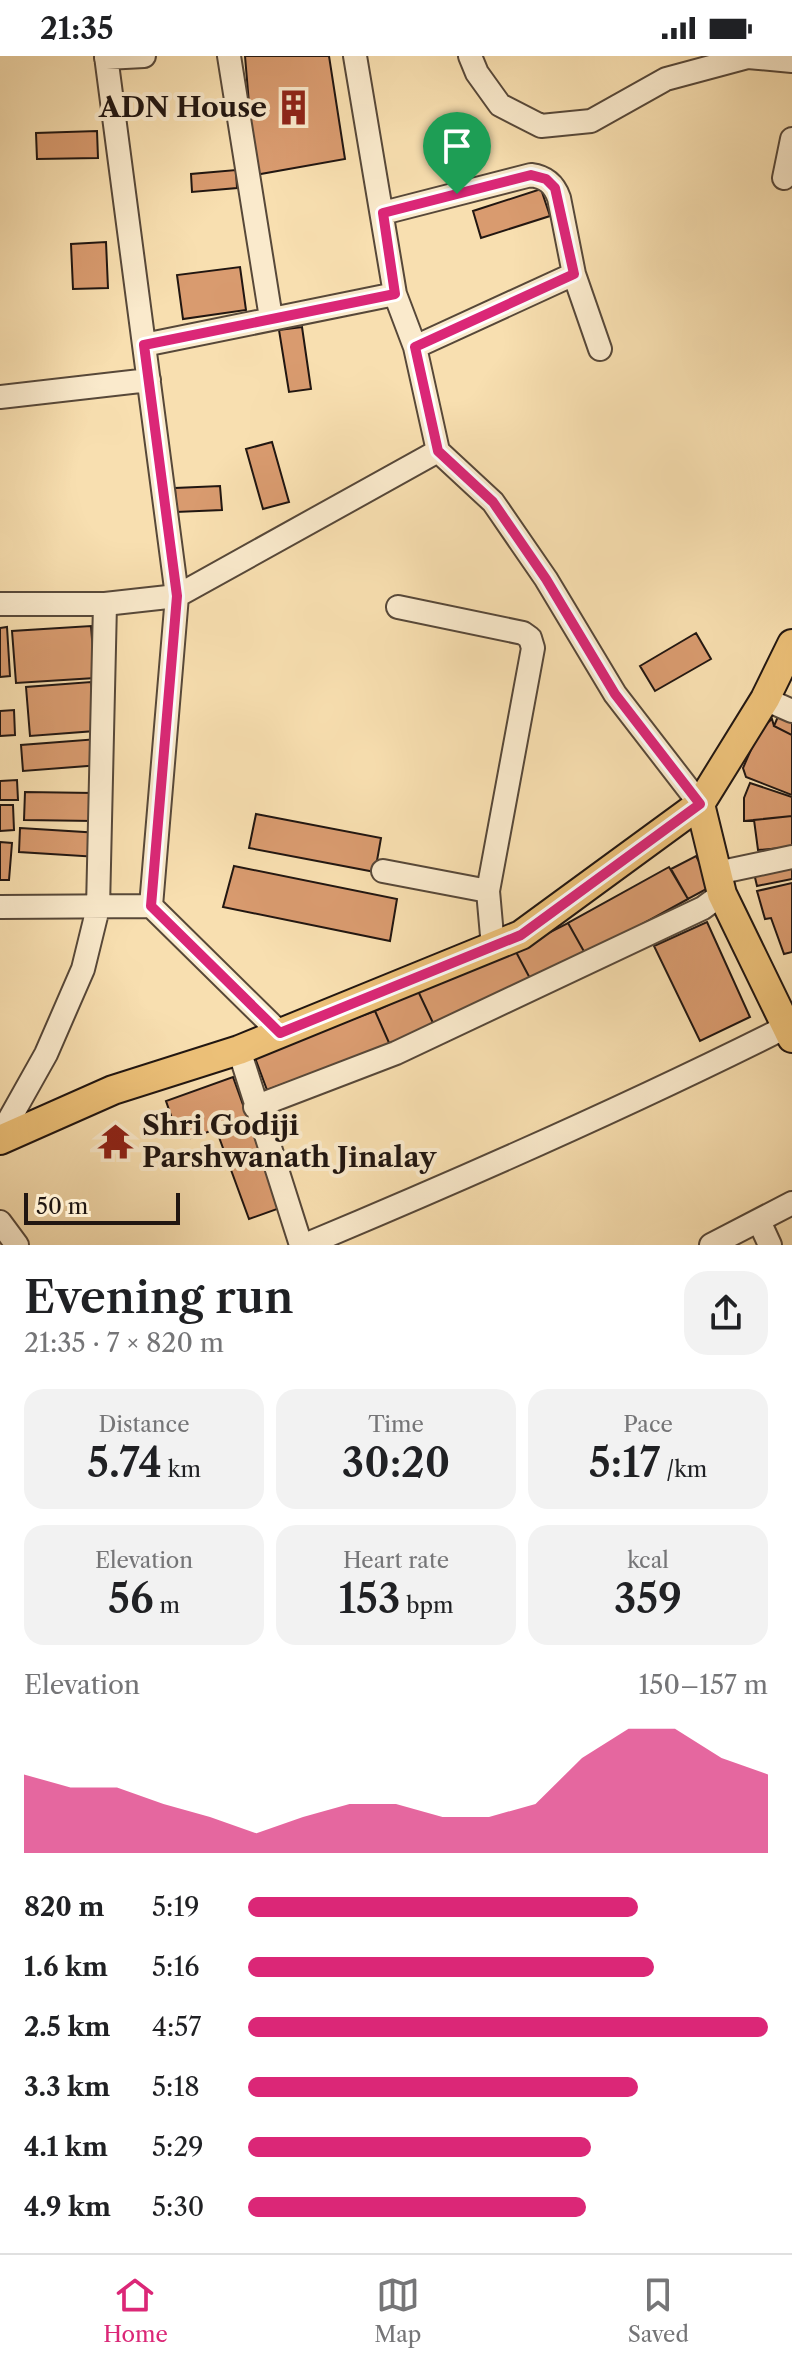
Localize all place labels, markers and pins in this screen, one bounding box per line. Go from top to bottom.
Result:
building icon: ADN House [274,88,312,126]
place label: ADN House [98,90,267,124]
pin [423,112,491,194]
place label: Shri Godiji Parshwanath Jinalay [142,1108,437,1174]
temple icon: Shri Godiji Parshwanath Jinalay [97,1122,135,1160]

